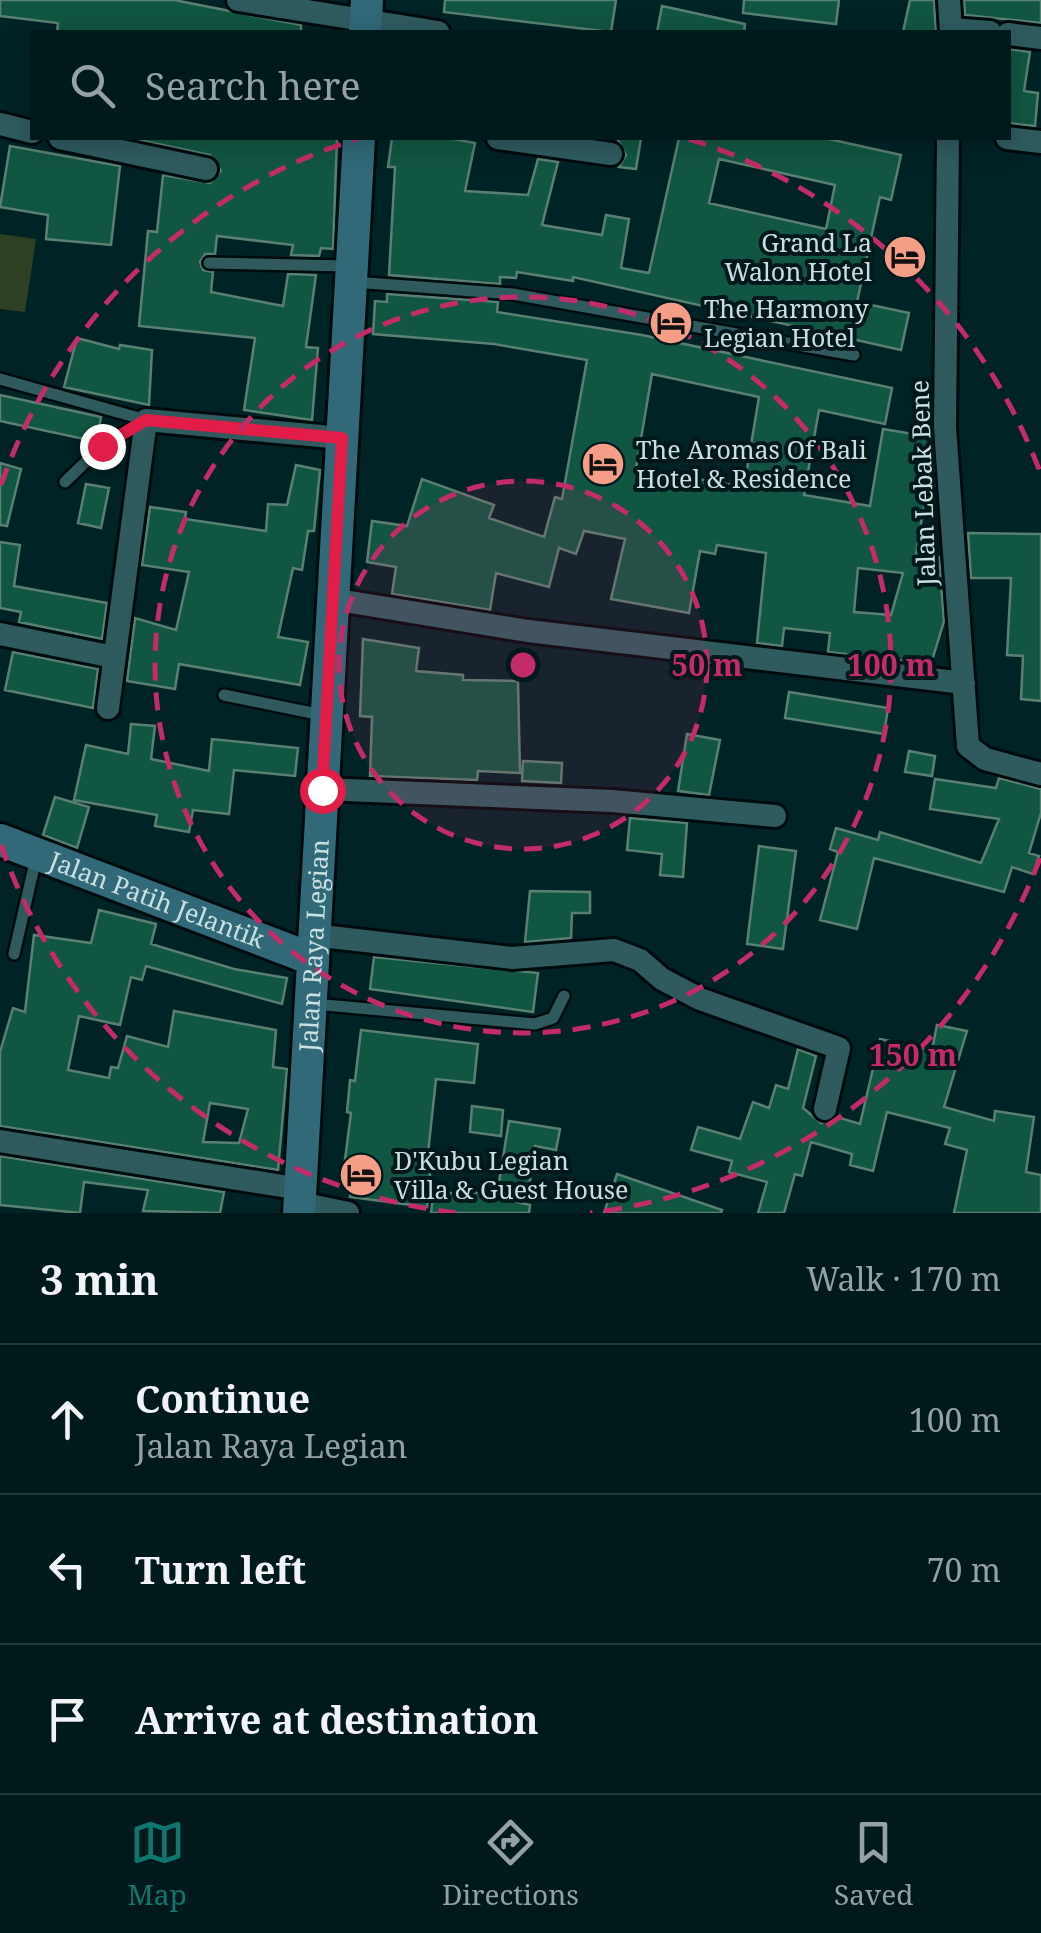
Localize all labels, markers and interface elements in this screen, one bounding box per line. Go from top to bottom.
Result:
search box [30,30,1011,140]
icon: search [65,58,120,113]
text: Search here [145,59,361,111]
place label: Grand La Walon Hotel [725,225,872,288]
hotel icon: Grand La Walon Hotel [882,234,928,280]
place label: The Harmony Legian Hotel [704,291,869,354]
hotel icon: The Harmony Legian Hotel [648,300,694,346]
street label: Jalan Lebak Bene [901,379,943,588]
route end [80,424,126,470]
place label: The Aromas Of Bali Hotel & Residence [636,432,867,495]
hotel icon: The Aromas Of Bali Hotel & Residence [580,441,626,487]
text: 50 m [671,644,743,685]
text: 100 m [847,644,935,685]
centre of rings [505,647,541,683]
route start [300,768,346,814]
street label: Jalan Raya Legian [290,838,336,1054]
street label: Jalan Patih Jelantik [44,842,270,956]
text: 150 m [869,1034,957,1075]
place label: D'Kubu Legian Villa & Guest House [394,1143,628,1206]
hotel icon: D'Kubu Legian Villa & Guest House [338,1152,384,1198]
text: 3 min [40,1250,159,1307]
text: Walk · 170 m [806,1257,1001,1300]
text: Continue [135,1372,310,1424]
icon: ahead [40,1392,95,1447]
text: 100 m [909,1398,1001,1441]
text: Jalan Raya Legian [135,1424,407,1467]
icon: left [40,1542,95,1597]
text: Turn left [135,1543,306,1595]
text: 70 m [927,1548,1001,1591]
icon: arrive [40,1692,95,1747]
text: Arrive at destination [135,1693,539,1745]
tab: Map [128,1815,187,1913]
tab: Directions [442,1815,579,1913]
tab: Saved [834,1815,913,1913]

